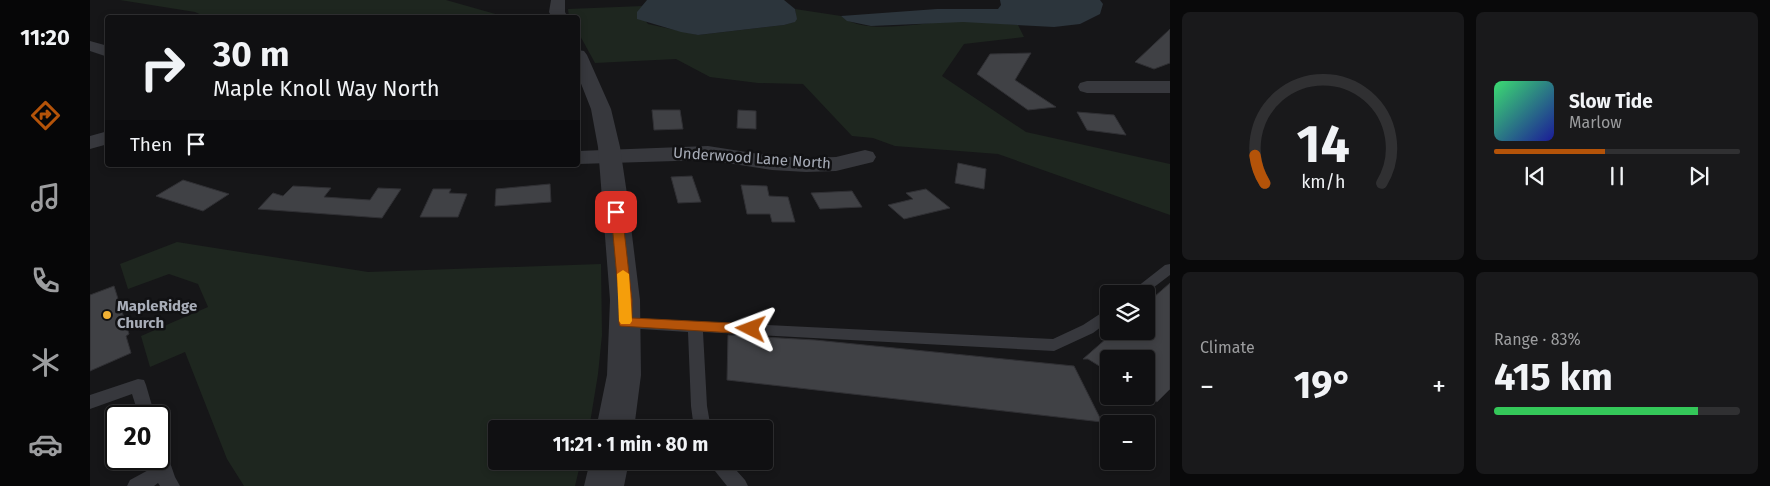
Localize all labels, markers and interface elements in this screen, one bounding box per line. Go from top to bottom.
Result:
text: 11:20 [20,24,70,51]
text: 30 m [213,33,290,75]
icon: right [130,35,195,100]
text: Maple Knoll Way North [213,75,440,102]
text: Slow Tide [1569,90,1653,113]
icon: directions [28,98,63,133]
text: 14 [1296,113,1350,176]
text: Marlow [1569,113,1622,132]
icon: arrive [182,130,210,158]
text: Then [130,133,172,156]
street label: Underwood Lane North [672,144,832,172]
icon: previous [1521,162,1549,190]
icon: pause [1603,162,1631,190]
icon: next [1685,162,1713,190]
text: km/h [1301,171,1345,193]
icon: music [28,180,63,215]
pin [595,191,637,233]
icon: arrive [602,198,630,226]
icon: phone [28,263,63,298]
map controls [1100,285,1155,470]
button: layers [1100,285,1155,340]
place label: MapleRidge Church [117,297,197,332]
position arrow [724,302,776,354]
marker: MapleRidge Church [101,309,113,321]
text: Range · 83% [1494,330,1581,349]
text: Climate [1200,338,1255,357]
icon: climate [28,345,63,380]
button: + [1100,350,1155,405]
text: 415 km [1494,354,1613,400]
text: 19° [1294,362,1352,408]
text: − [1200,370,1214,403]
text: + [1432,370,1446,403]
speed limit sign: 20 [105,405,170,470]
button: − [1100,415,1155,470]
icon: car [28,427,63,462]
text: 11:21 · 1 min · 80 m [553,433,708,456]

